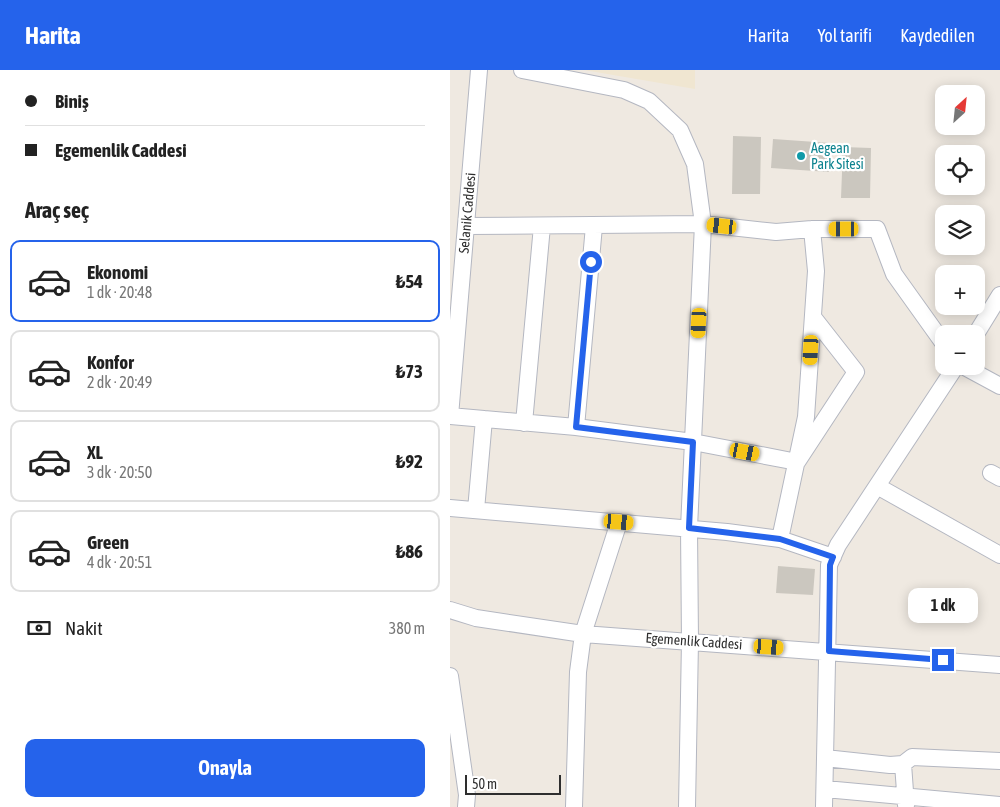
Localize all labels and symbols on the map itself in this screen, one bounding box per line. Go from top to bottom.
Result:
north arrow [935,85,985,135]
place label: Aegean Park Sitesi [811,140,864,172]
marker: Aegean Park Sitesi [795,150,807,162]
street label: Selanik Caddesi [455,172,479,254]
car [706,217,737,235]
car [829,222,859,237]
route start [580,251,602,273]
car [690,308,707,338]
car [802,335,819,365]
car [728,442,761,462]
car [603,513,634,531]
callout: 1 dk [908,588,978,622]
street label: Egemenlik Caddesi [645,630,743,652]
car [753,638,784,656]
route end [932,649,954,671]
scale bar [465,772,561,795]

